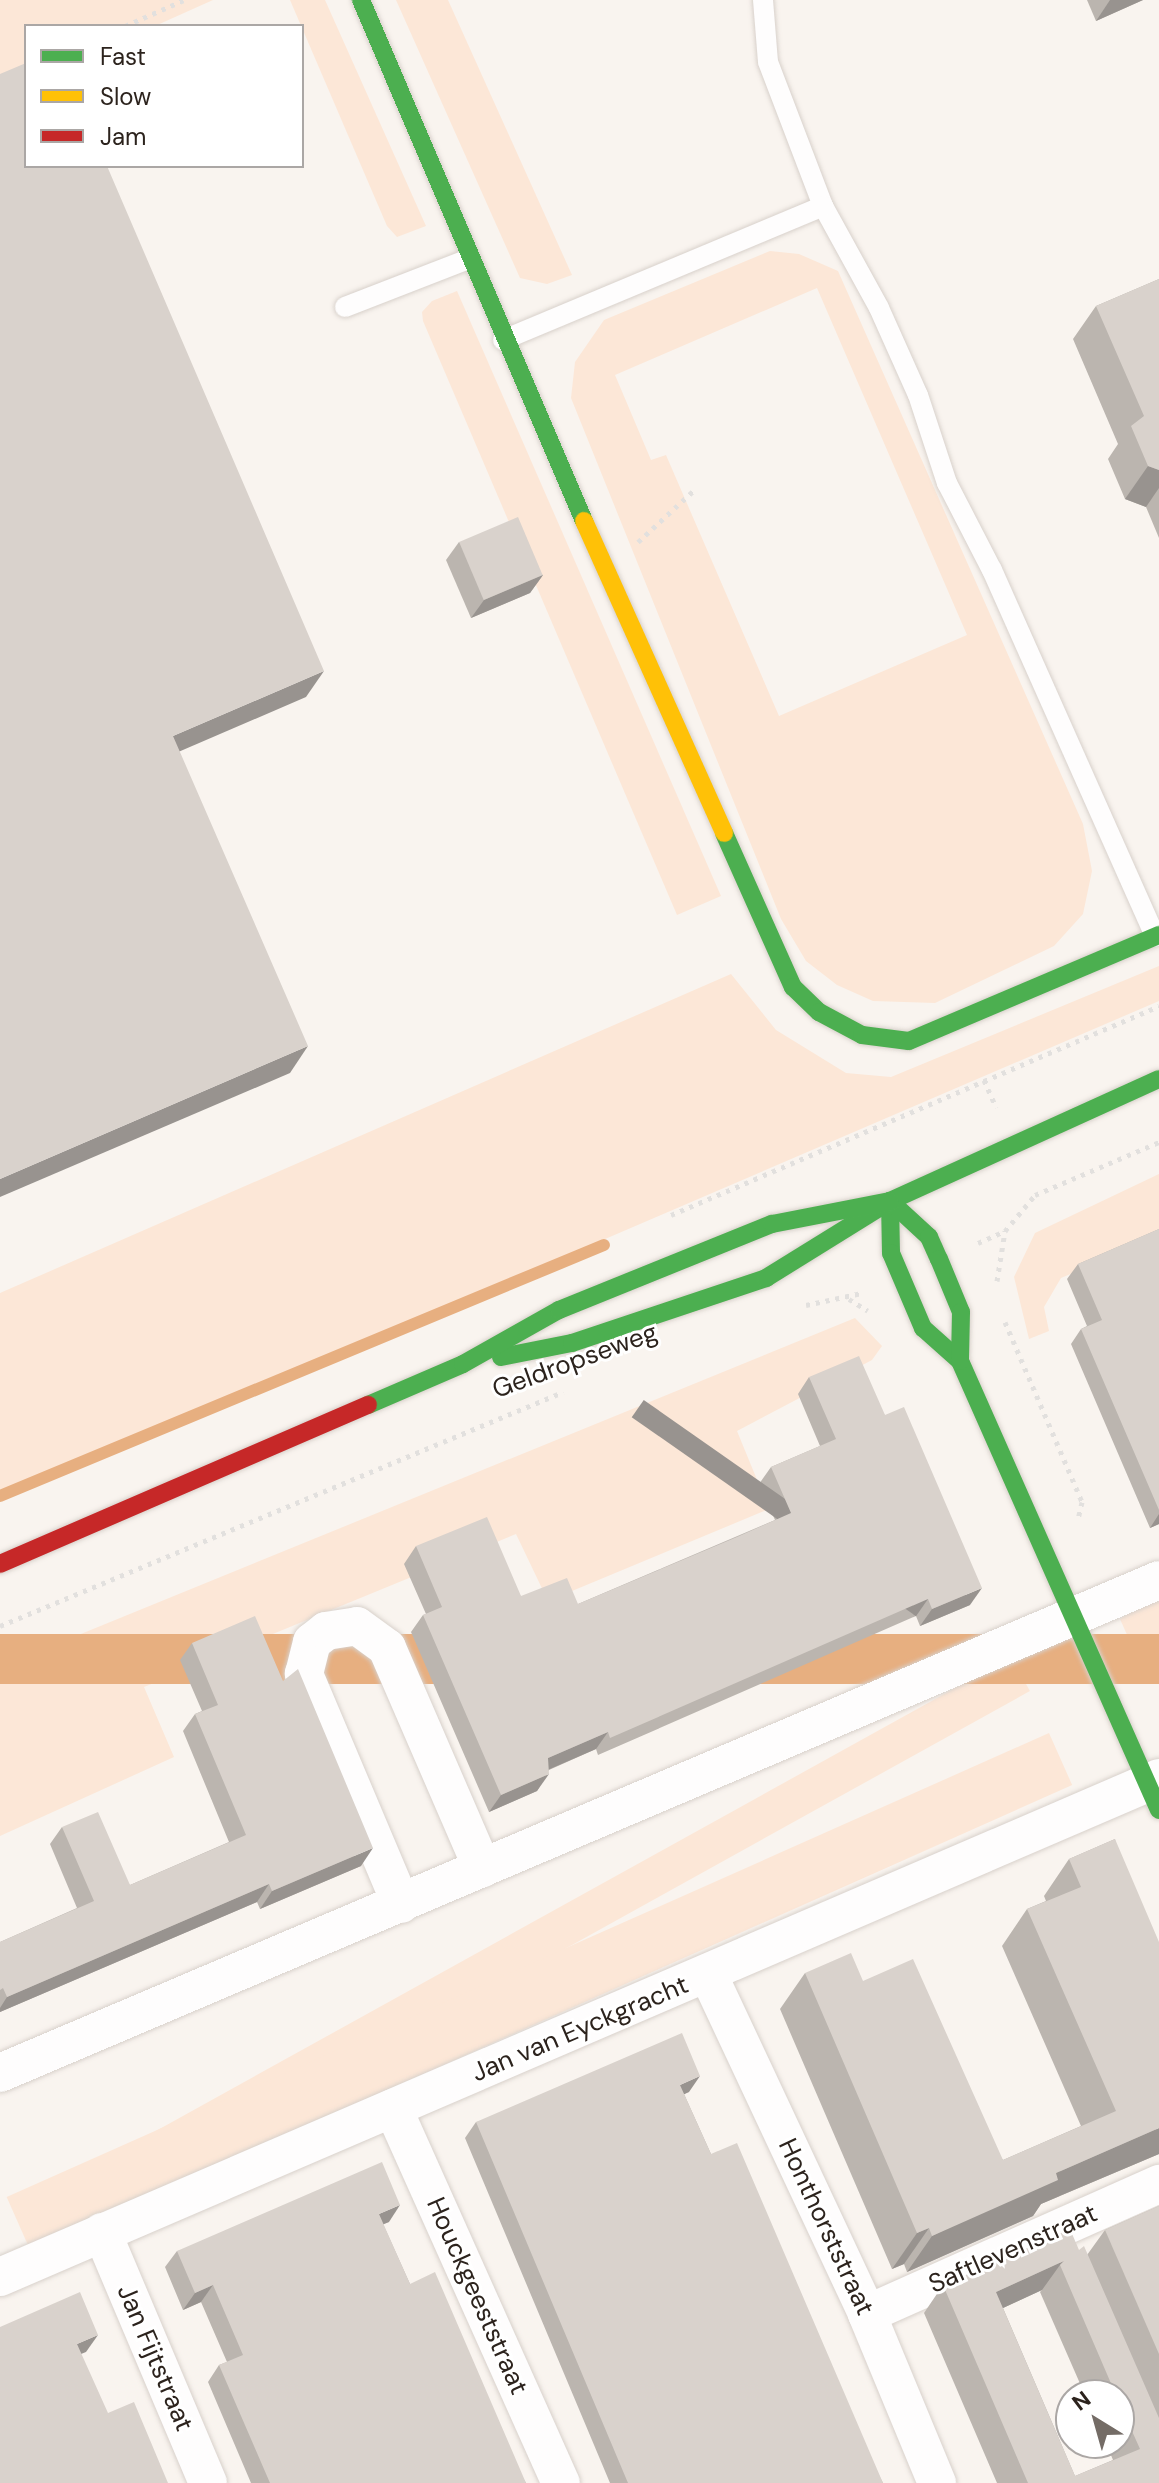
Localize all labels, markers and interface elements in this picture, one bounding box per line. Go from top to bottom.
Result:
legend [24,24,304,168]
text: Fast [100,41,146,72]
text: Slow [100,81,151,112]
text: Jam [100,121,146,152]
street label: Geldropseweg [488,1317,662,1405]
street label: Jan van Eyckgracht [467,1969,693,2089]
street label: Honthorststraat [771,2134,881,2320]
street label: Houckgeeststraat [420,2193,534,2399]
street label: Saftlevenstraat [924,2198,1102,2300]
street label: Jan Fijtstraat [110,2280,200,2436]
north arrow [1055,2379,1135,2459]
text: N [1066,2385,1097,2417]

